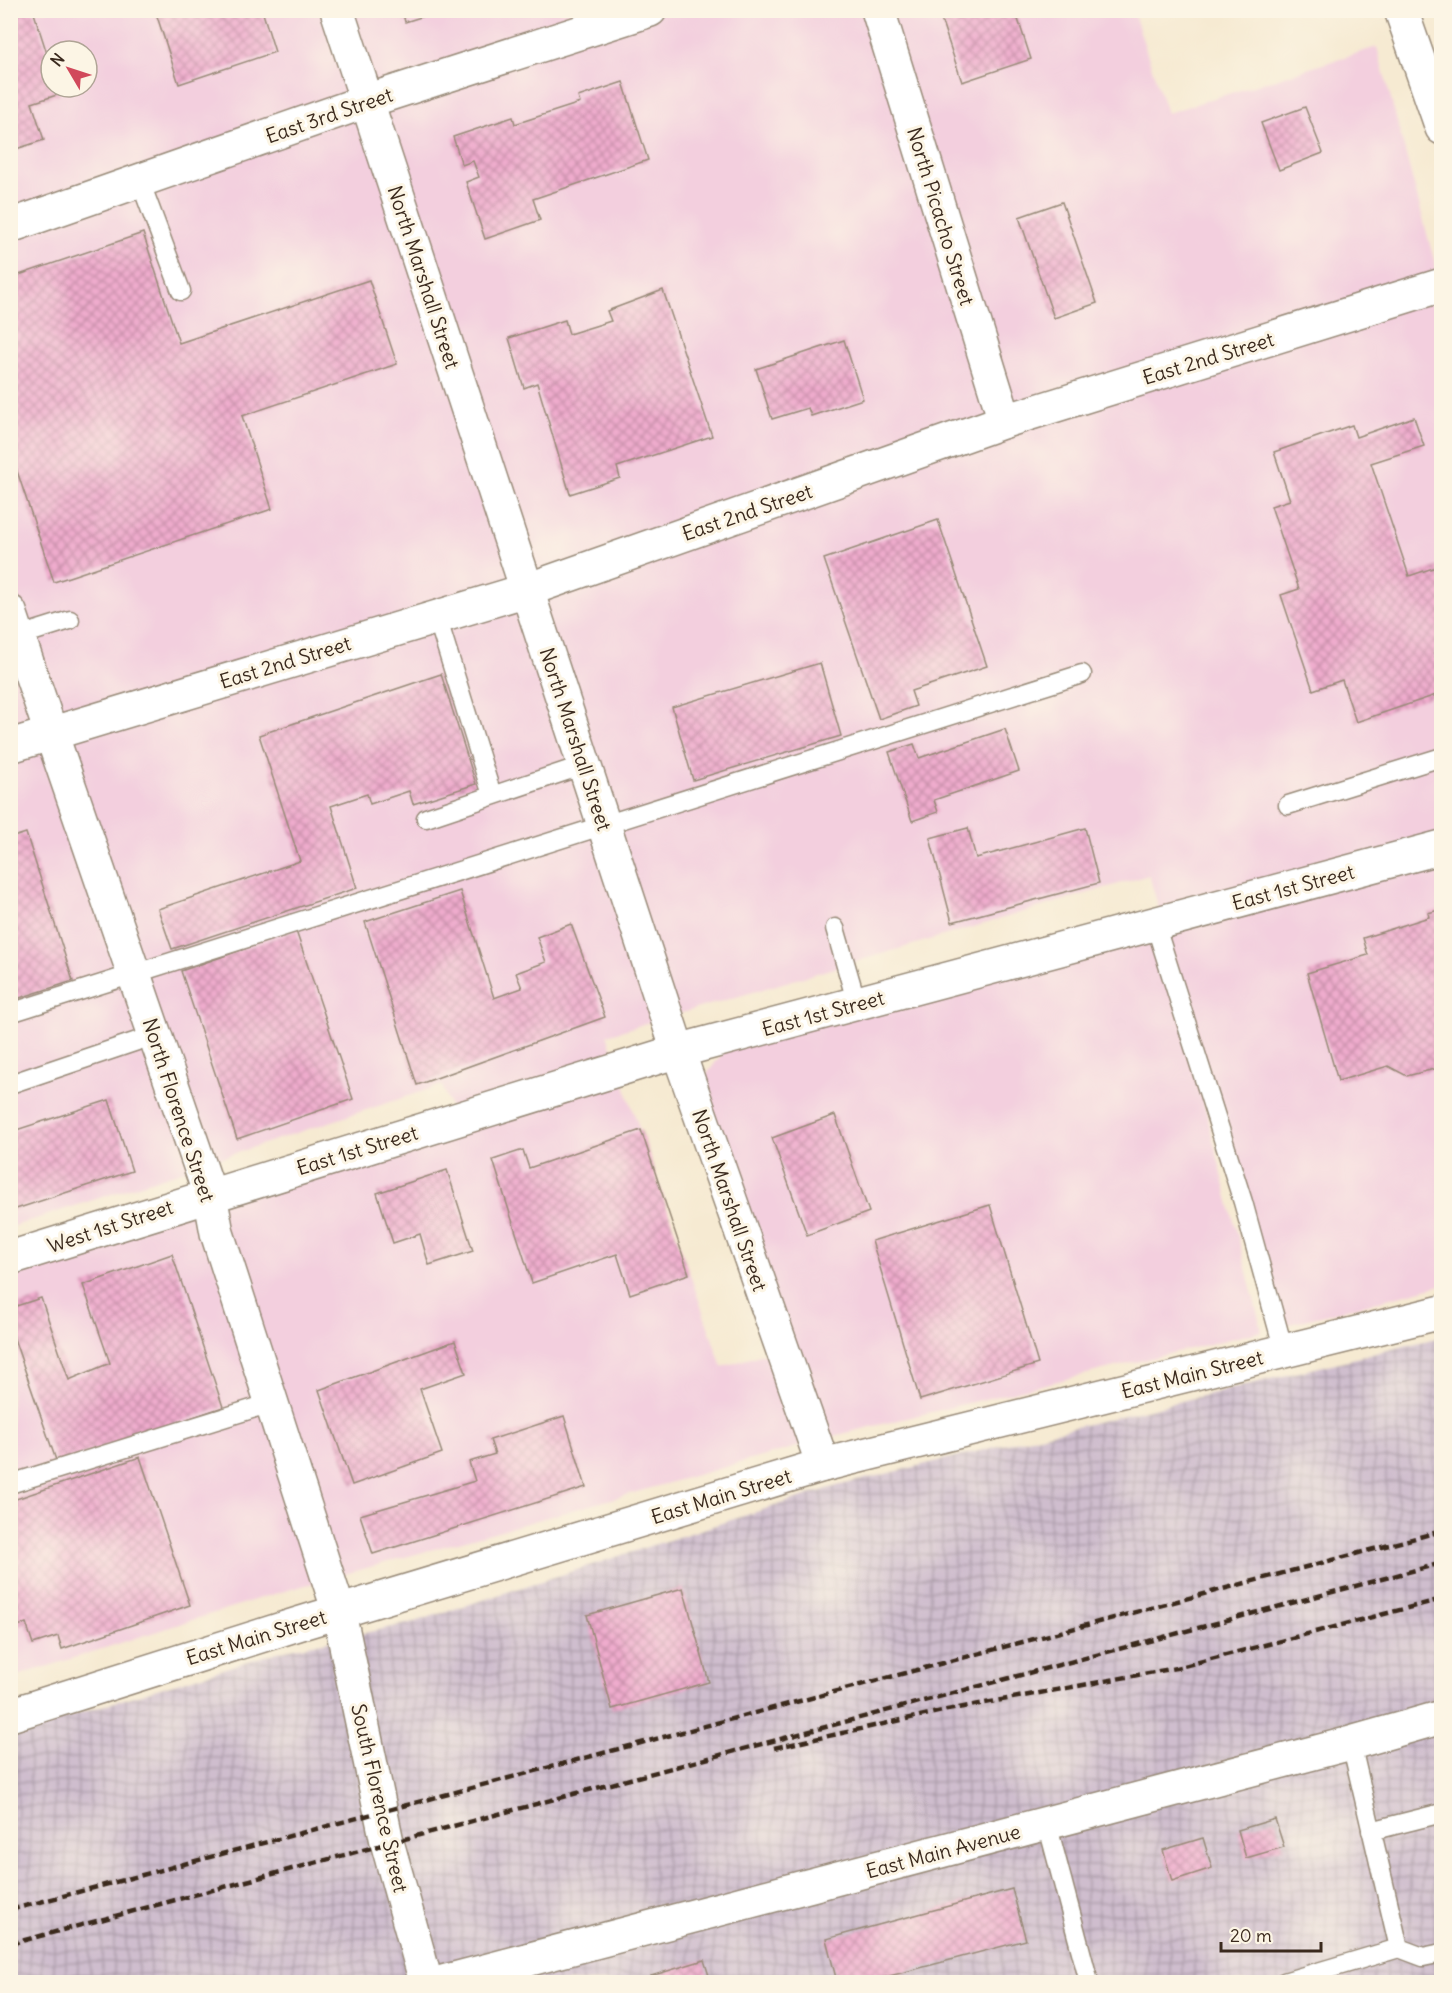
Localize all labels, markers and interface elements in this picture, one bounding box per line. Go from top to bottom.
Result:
north arrow [39,39,99,99]
text: N [46,49,69,70]
street label: East 3rd Street [262,81,396,148]
street label: North Picacho Street [902,124,980,308]
street label: North Marshall Street [383,182,465,372]
street label: East 2nd Street [1139,326,1277,390]
street label: East 2nd Street [679,478,816,546]
street label: East 2nd Street [216,630,354,694]
street label: North Marshall Street [535,644,617,834]
street label: East 1st Street [1229,859,1357,915]
street label: East 1st Street [759,985,887,1041]
street label: North Florence Street [137,1015,221,1205]
street label: North Marshall Street [687,1106,773,1295]
street label: East 1st Street [293,1120,421,1180]
street label: West 1st Street [44,1194,176,1258]
street label: East Main Street [1119,1344,1266,1404]
street label: East Main Street [648,1463,794,1529]
street label: East Main Street [183,1604,329,1670]
street label: South Florence Street [346,1701,414,1895]
street label: East Main Avenue [863,1818,1023,1884]
scale bar [1221,1915,1322,1953]
text: 20 m [1230,1924,1272,1947]

